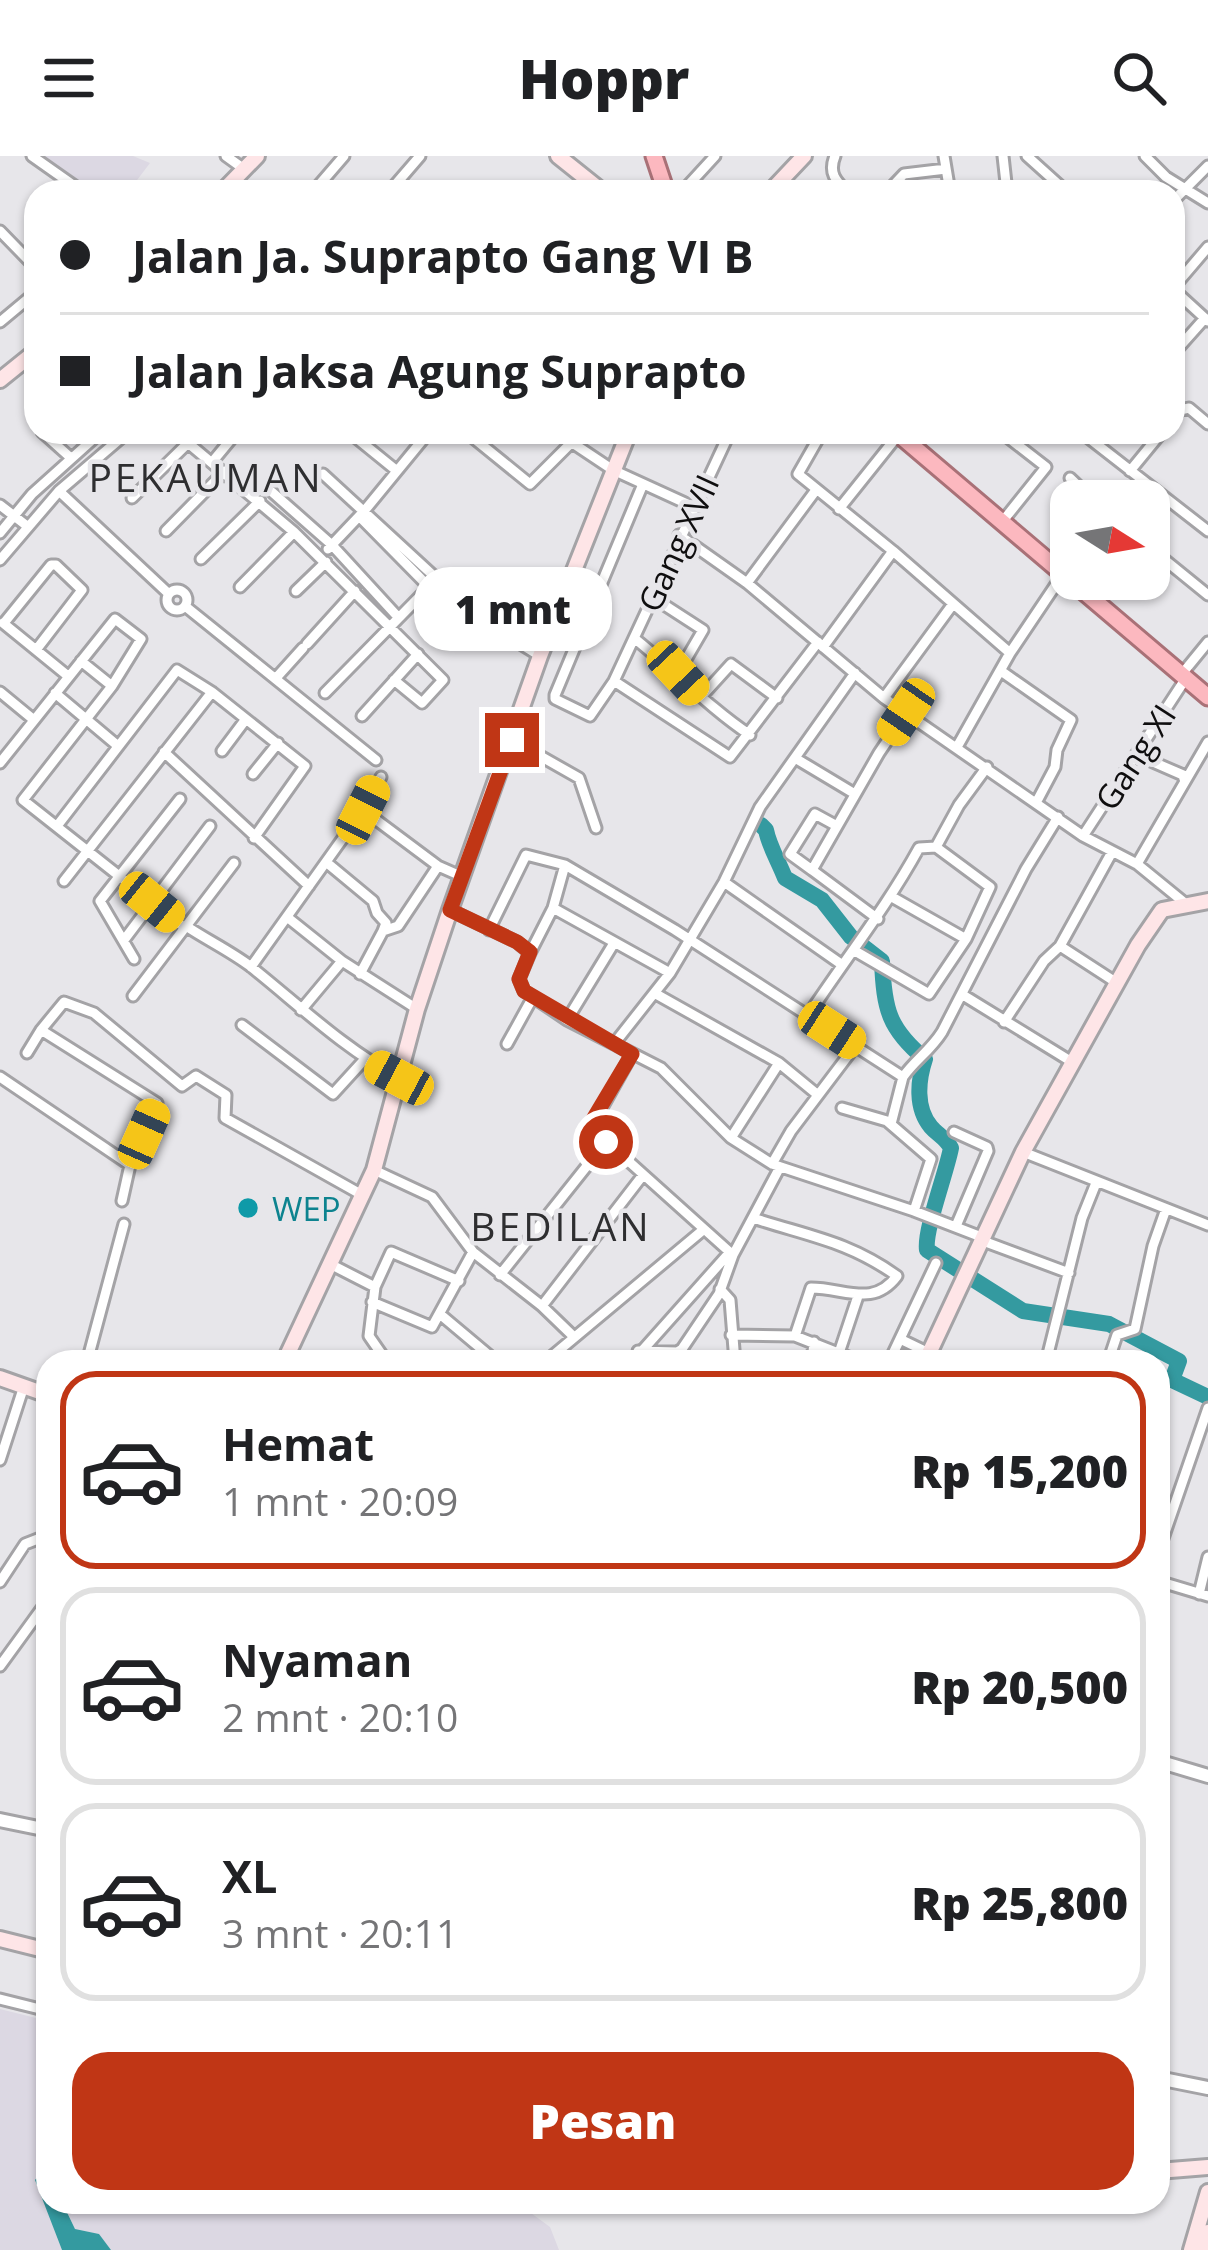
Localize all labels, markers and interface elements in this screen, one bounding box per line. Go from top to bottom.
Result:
text: Hoppr [519,41,689,115]
icon: menu [36,45,102,111]
icon: search [1106,45,1172,111]
text: Jalan Ja. Suprapto Gang VI B [132,225,753,286]
text: Jalan Jaksa Agung Suprapto [132,340,747,401]
district label: PEKAUMAN [88,450,324,503]
street label: Gang XVII [627,467,729,619]
north arrow [1050,480,1170,600]
map controls [1050,480,1170,600]
callout: 1 mnt [413,566,611,650]
text: 1 mnt [455,582,571,635]
car [640,634,716,712]
car [871,672,941,752]
street label: Gang XI [1084,696,1186,818]
route end [485,713,539,767]
car [331,770,395,850]
car [113,865,191,939]
car [792,995,872,1065]
car [359,1045,439,1111]
car [113,1094,175,1174]
route start [579,1115,633,1169]
place label: WEP [272,1186,341,1231]
marker: WEP [235,1195,261,1221]
district label: BEDILAN [470,1199,652,1252]
text: Hemat [222,1413,374,1474]
icon: car [78,1416,186,1524]
text: Rp 15,200 [911,1440,1128,1501]
text: 1 mnt · 20:09 [222,1474,458,1527]
text: Nyaman [222,1629,412,1690]
icon: car [78,1632,186,1740]
text: Rp 20,500 [911,1656,1128,1717]
text: 2 mnt · 20:10 [222,1690,458,1743]
text: XL [222,1845,277,1906]
icon: car [78,1848,186,1956]
text: Rp 25,800 [911,1872,1128,1933]
text: 3 mnt · 20:11 [222,1906,458,1959]
button: Pesan [72,2052,1134,2190]

